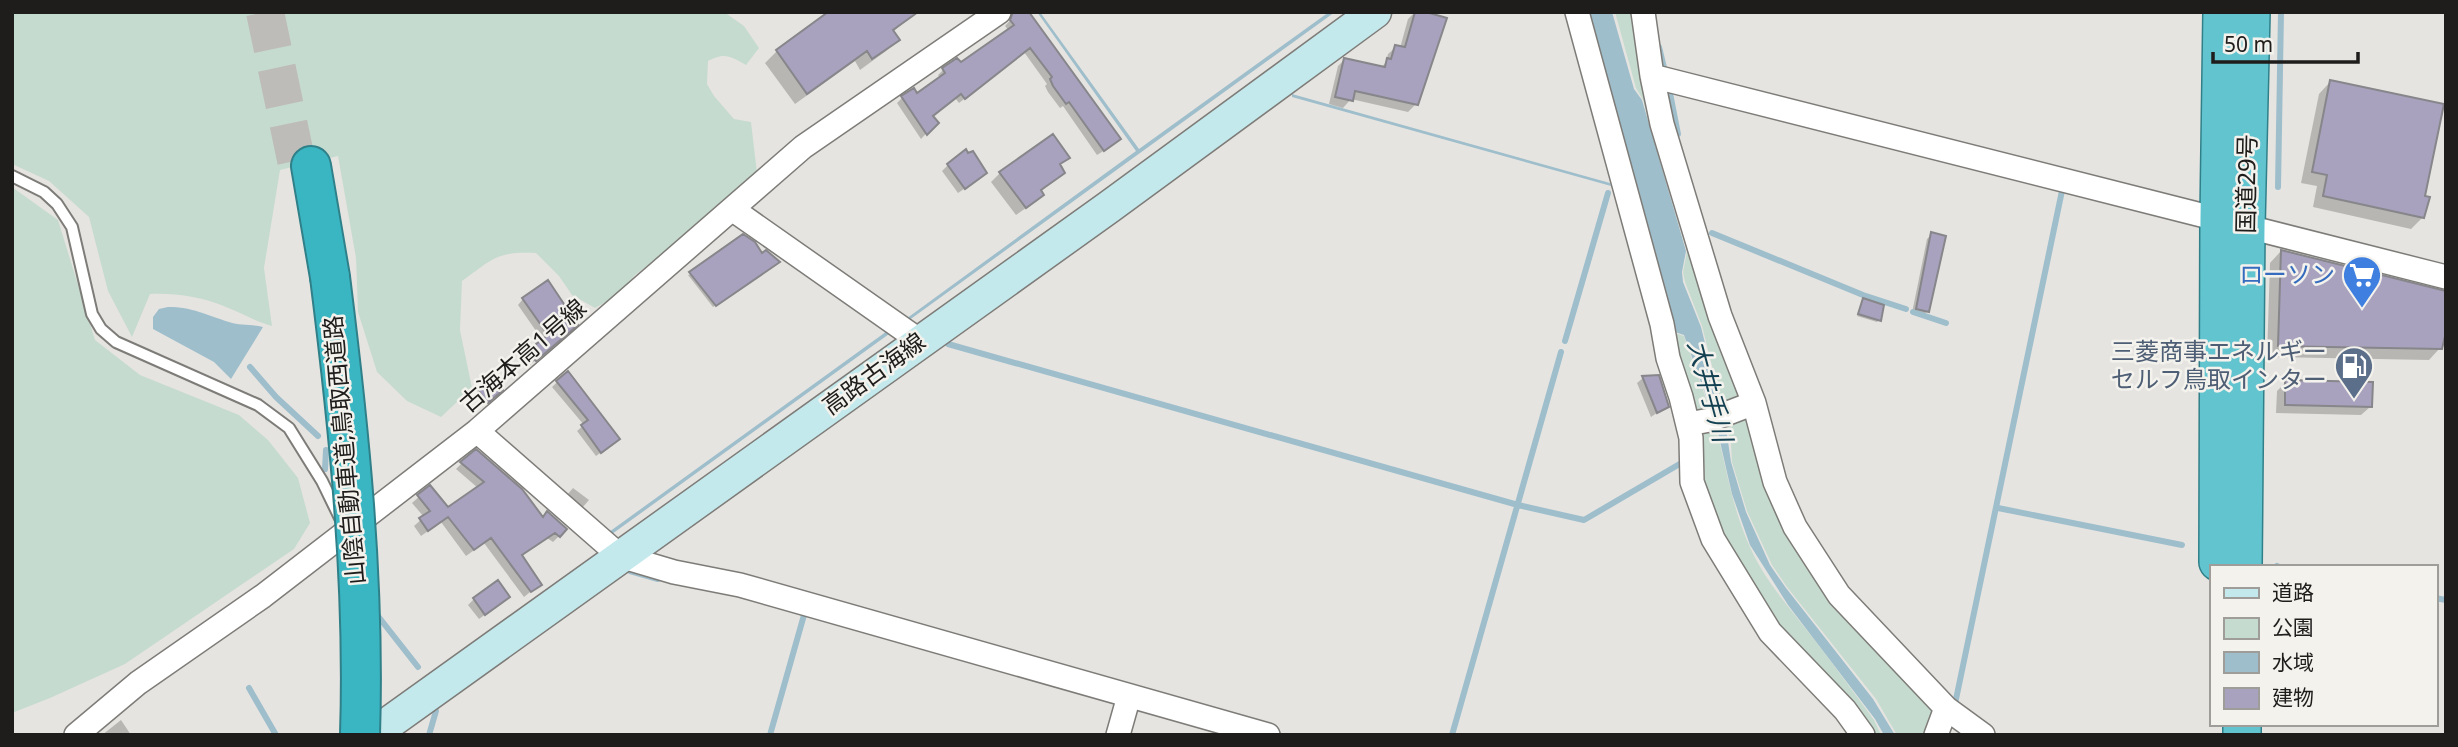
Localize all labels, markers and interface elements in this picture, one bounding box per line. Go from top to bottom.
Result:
scale bar [2213,21,2358,65]
text: 50 m [2224,30,2273,58]
street label: 国道29号 [2228,134,2263,234]
supermarket icon: ローソン [2341,254,2383,309]
place label: ローソン [2239,257,2335,290]
street label: 古海本高1号線 [452,291,592,419]
street label: 山陰自動車道;鳥取西道路 [315,314,372,586]
street label: 高路古海線 [815,324,931,421]
place label: 三菱商事エネルギー セルフ鳥取インター [2111,334,2327,395]
water label: 大井手川 [1680,336,1743,449]
fuel station icon: 三菱商事エネルギー セルフ鳥取インター [2333,345,2375,400]
legend [2210,565,2437,726]
text: 道路 [2272,578,2314,606]
text: 公園 [2272,613,2314,641]
text: 水域 [2272,648,2314,676]
text: 建物 [2272,683,2314,711]

